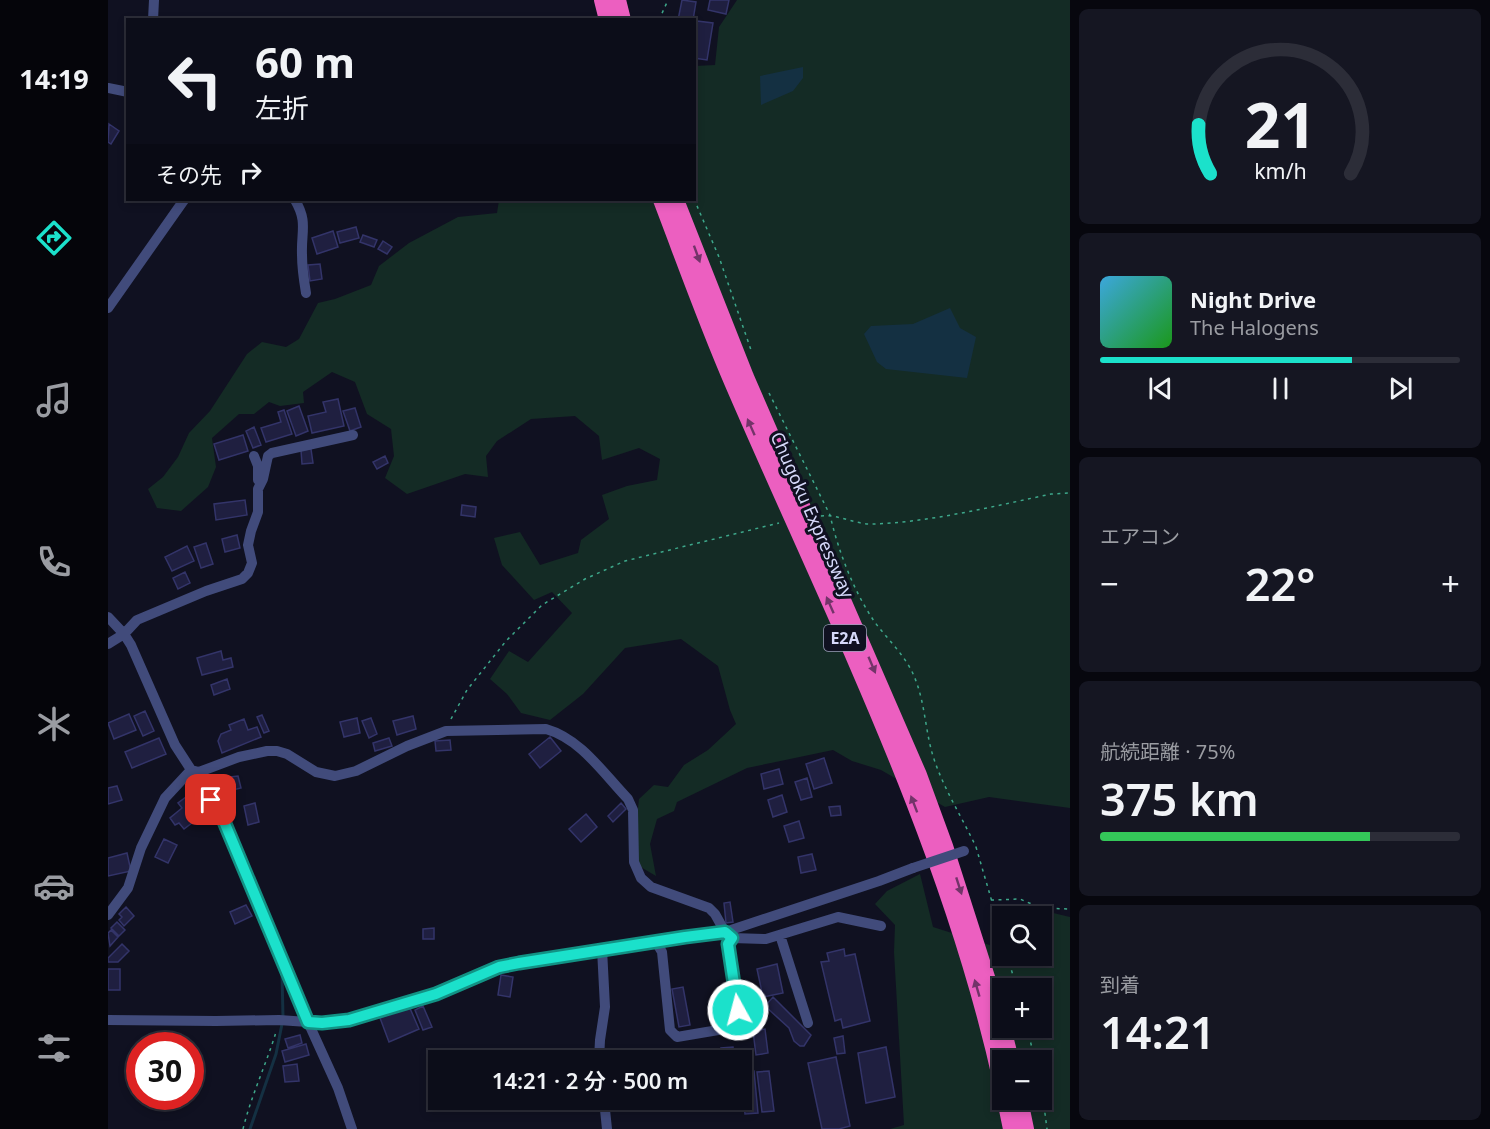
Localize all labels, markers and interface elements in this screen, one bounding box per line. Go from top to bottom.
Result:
text: 60 m [255,33,355,90]
icon: left [156,42,234,120]
text: 14:19 [19,60,89,97]
text: 21 [1244,81,1316,166]
text: 左折 [255,89,309,126]
icon: right [234,156,267,189]
text: km/h [1254,156,1306,185]
text: その先 [156,159,222,189]
icon: directions [33,217,75,259]
one-way arrow [692,246,702,264]
text: Night Drive [1190,284,1316,314]
text: The Halogens [1190,314,1319,341]
icon: previous [1144,372,1177,405]
icon: pause [1264,372,1297,405]
icon: next [1384,372,1417,405]
icon: music [33,379,75,421]
one-way arrow [747,418,756,435]
street label: Chugoku Expressway [765,428,861,602]
text: エアコン [1100,523,1180,550]
icon: phone [33,541,75,583]
text: 22° [1245,553,1315,614]
text: − [1100,561,1119,606]
text: + [1441,561,1460,606]
one-way arrow [825,595,835,613]
road number: E2A [824,625,866,651]
one-way arrow [867,657,877,675]
icon: climate [33,703,75,745]
text: 航続距離 · 75% [1100,738,1235,765]
text: 375 km [1100,768,1259,829]
pin [185,774,236,825]
icon: arrive [194,783,227,816]
one-way arrow [909,795,919,813]
icon: car [33,865,75,907]
one-way arrow [954,877,964,895]
map controls [992,906,1052,1110]
button: search [992,906,1052,966]
text: 到着 [1100,971,1140,998]
position arrow [706,978,770,1042]
button: + [992,978,1052,1038]
one-way arrow [972,979,981,997]
text: 14:21 [1100,1001,1215,1062]
icon: filters [33,1027,75,1069]
speed limit sign: 30 [126,1032,204,1110]
button: − [992,1050,1052,1110]
text: 14:21 · 2 分 · 500 m [492,1065,688,1095]

